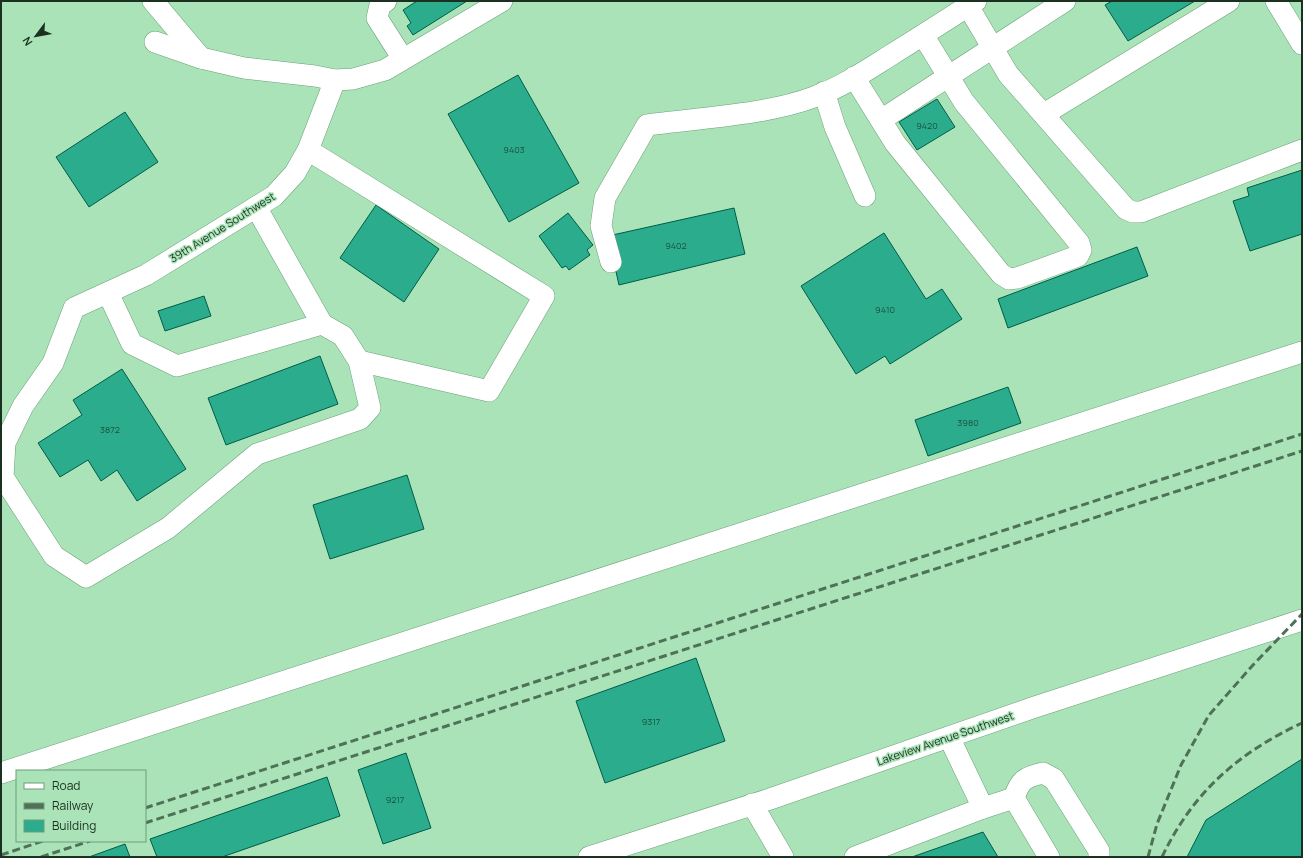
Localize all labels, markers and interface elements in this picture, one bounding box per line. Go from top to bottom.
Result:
north arrow [16,16,56,56]
text: N [19,34,36,49]
house number: 9420 [916,119,938,132]
house number: 9403 [503,143,525,156]
street label: 39th Avenue Southwest [167,188,277,266]
house number: 9402 [665,239,687,252]
house number: 9410 [875,303,895,316]
house number: 3980 [957,416,979,429]
house number: 3872 [100,423,120,436]
street label: Lakeview Avenue Southwest [875,708,1015,768]
house number: 9317 [642,715,661,728]
legend [16,770,146,842]
text: Road [52,777,80,794]
house number: 9217 [386,793,405,806]
text: Railway [52,797,94,814]
text: Building [52,817,96,834]

